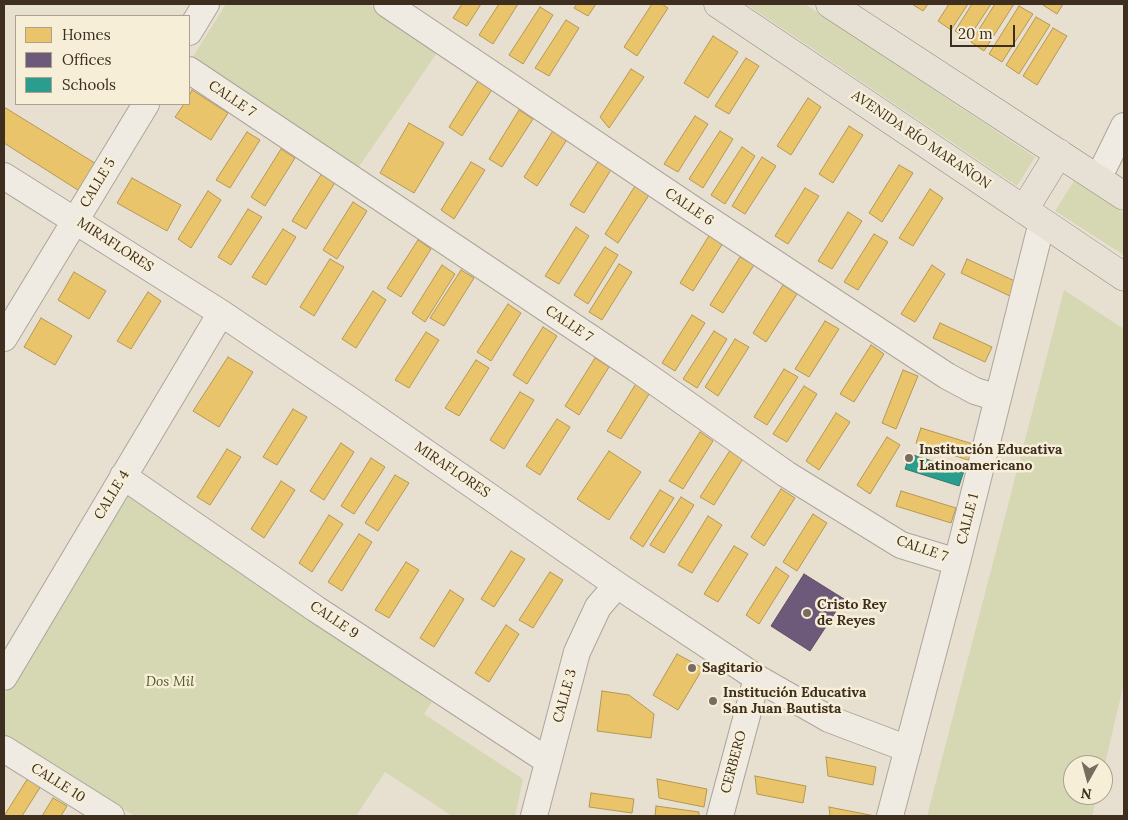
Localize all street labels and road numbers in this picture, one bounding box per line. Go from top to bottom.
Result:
street label: CALLE 7 [205,77,259,121]
street label: AVENIDA RÍO MARAÑON [848,87,994,193]
street label: CALLE 5 [77,155,119,211]
street label: CALLE 6 [661,185,717,229]
street label: MIRAFLORES [74,214,156,276]
street label: CALLE 7 [542,302,596,346]
street label: MIRAFLORES [411,439,493,501]
street label: CALLE 4 [91,467,133,523]
street label: CALLE 1 [954,492,982,546]
street label: CALLE 7 [894,532,950,566]
street label: CALLE 9 [306,598,362,642]
street label: CALLE 3 [550,667,580,725]
street label: CERBERO [718,729,750,795]
street label: CALLE 10 [28,760,88,806]

